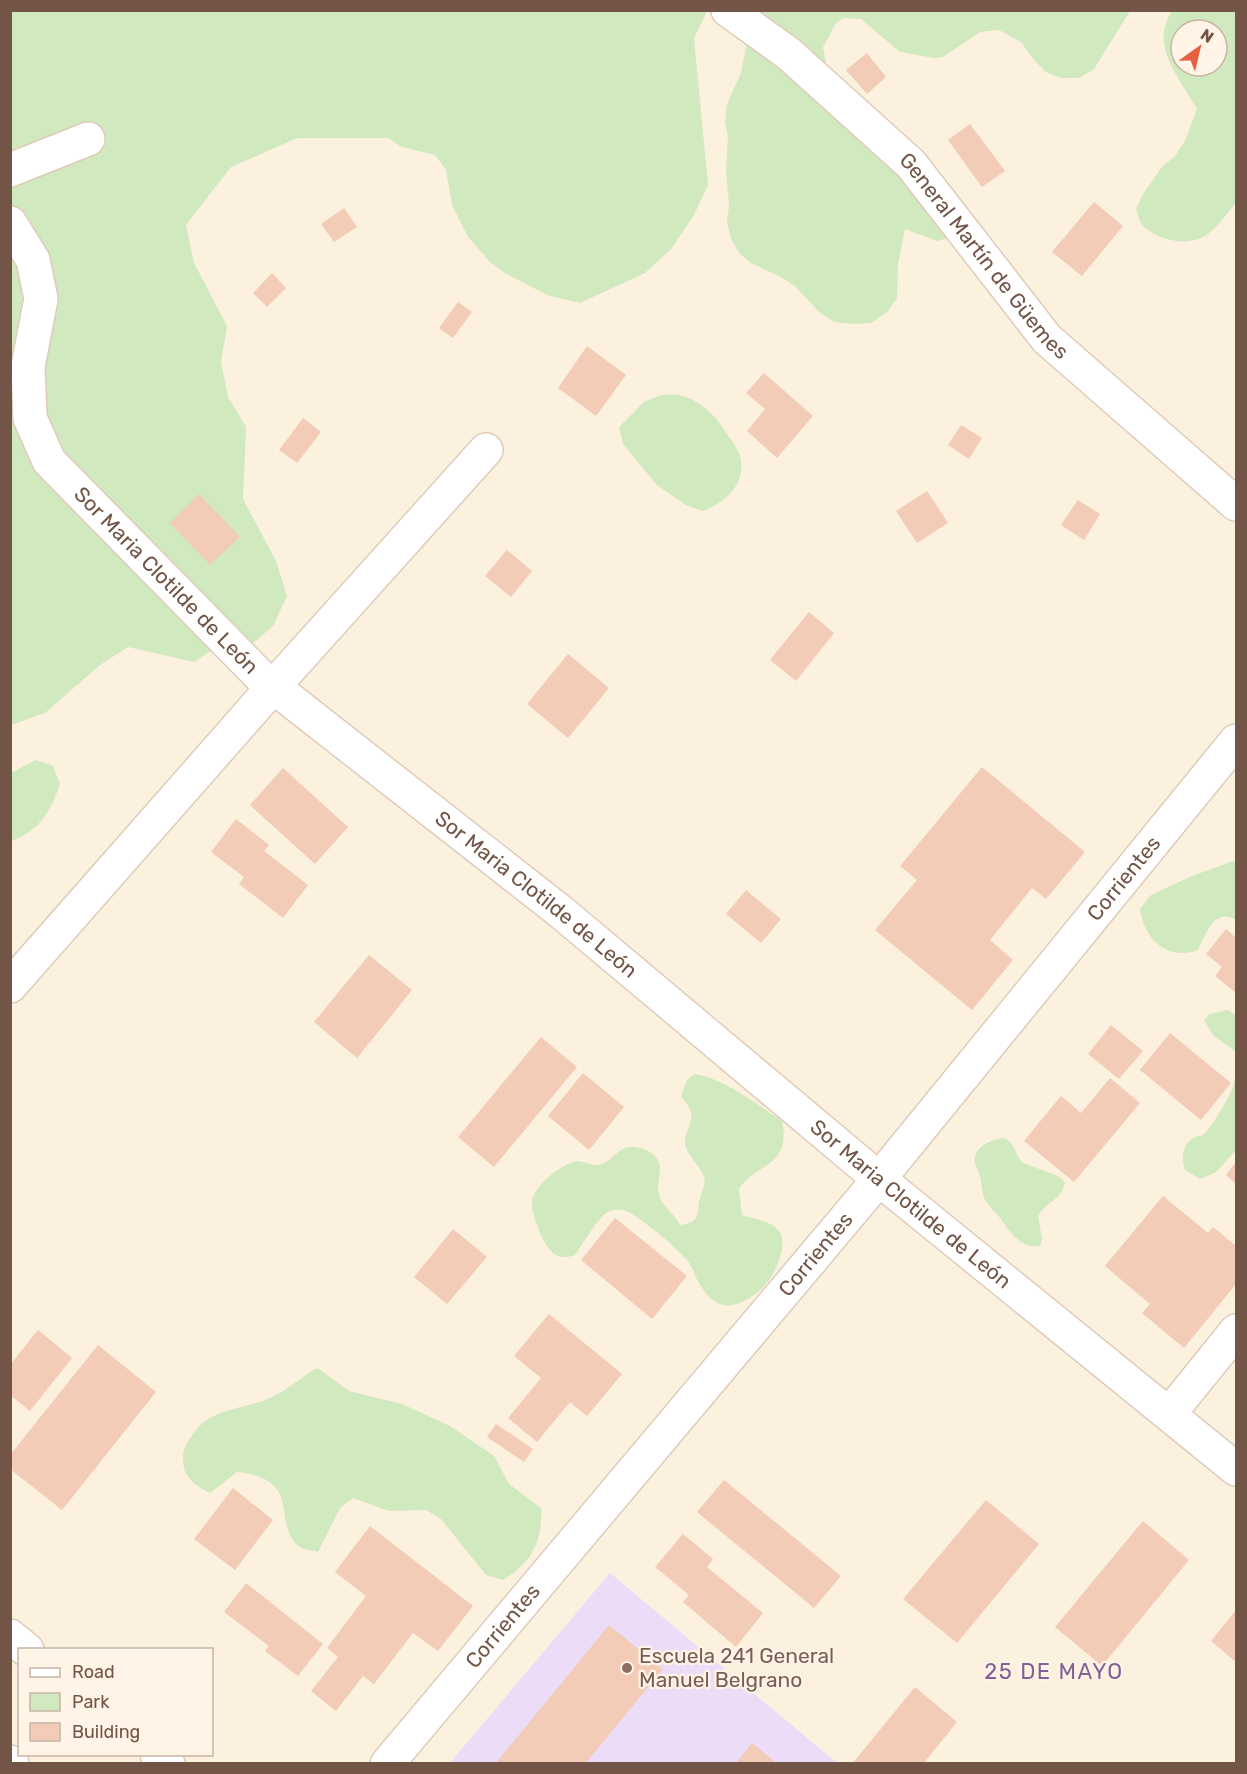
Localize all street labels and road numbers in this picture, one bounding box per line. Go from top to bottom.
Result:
street label: General Martín de Güemes [895,147,1074,364]
street label: Sor Maria Clotilde de León [69,481,264,679]
street label: Sor Maria Clotilde de León [430,805,643,983]
street label: Corrientes [1082,831,1165,926]
street label: Sor Maria Clotilde de León [806,1114,1016,1293]
street label: Corrientes [773,1207,858,1301]
street label: Corrientes [460,1579,545,1673]

